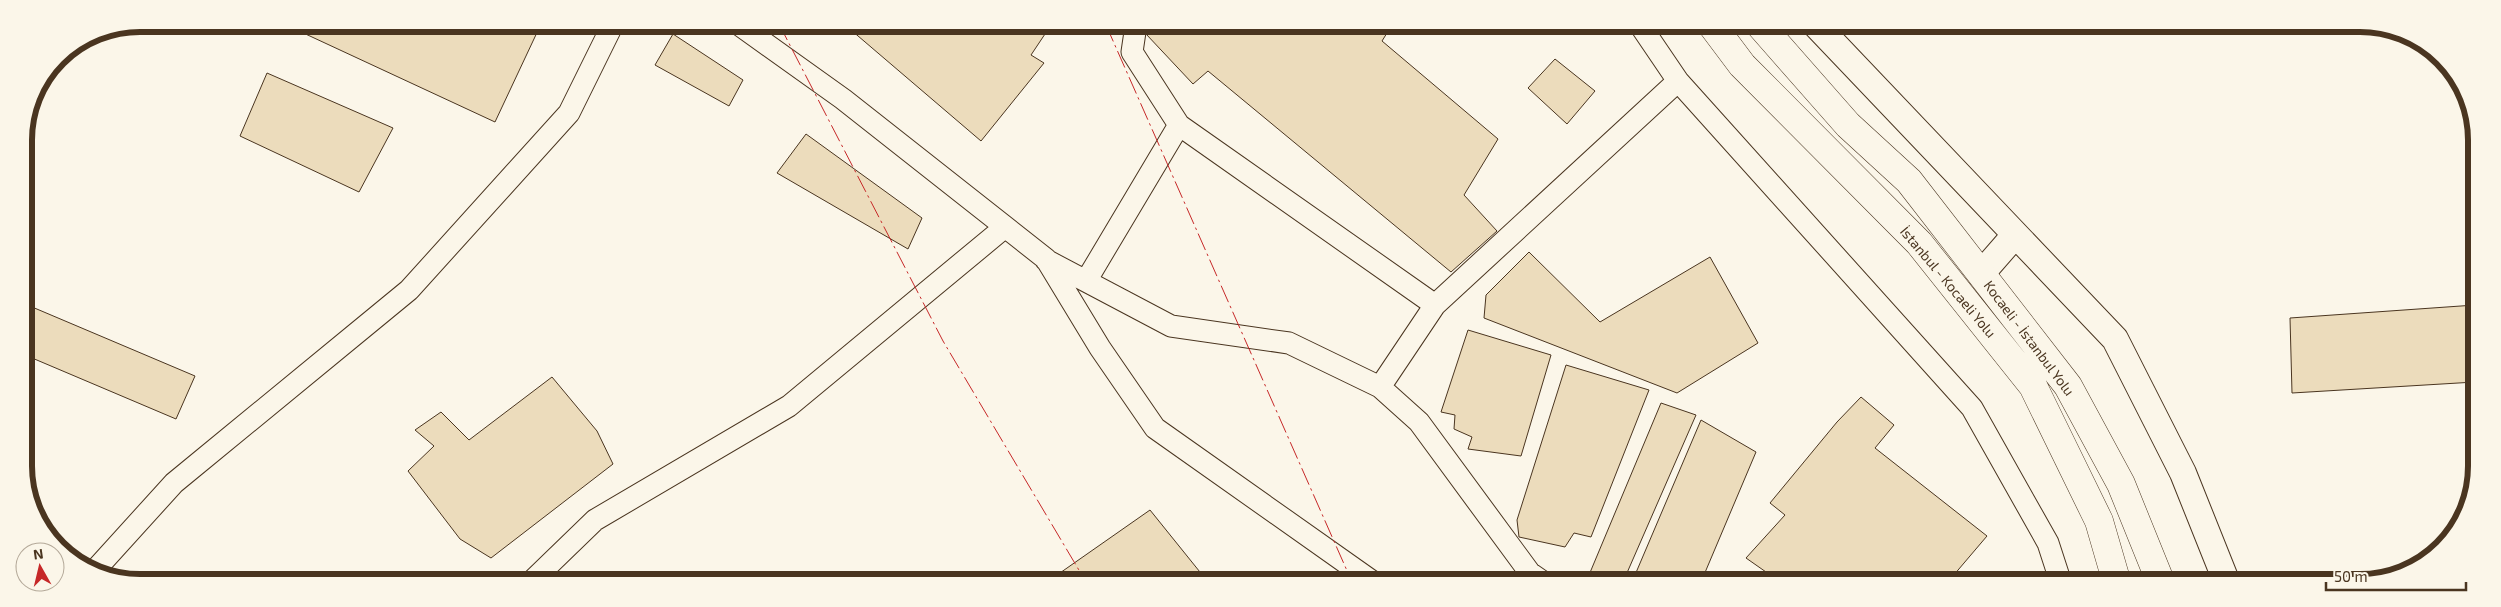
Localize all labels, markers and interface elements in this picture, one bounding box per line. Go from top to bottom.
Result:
street label: İstanbul - Kocaeli Yolu [1897,223,2000,341]
street label: Kocaeli - İstanbul Yolu [1981,277,2078,399]
north arrow [15,542,65,592]
text: N [32,545,44,563]
scale bar [2326,560,2466,592]
text: 50 m [2334,567,2368,585]

